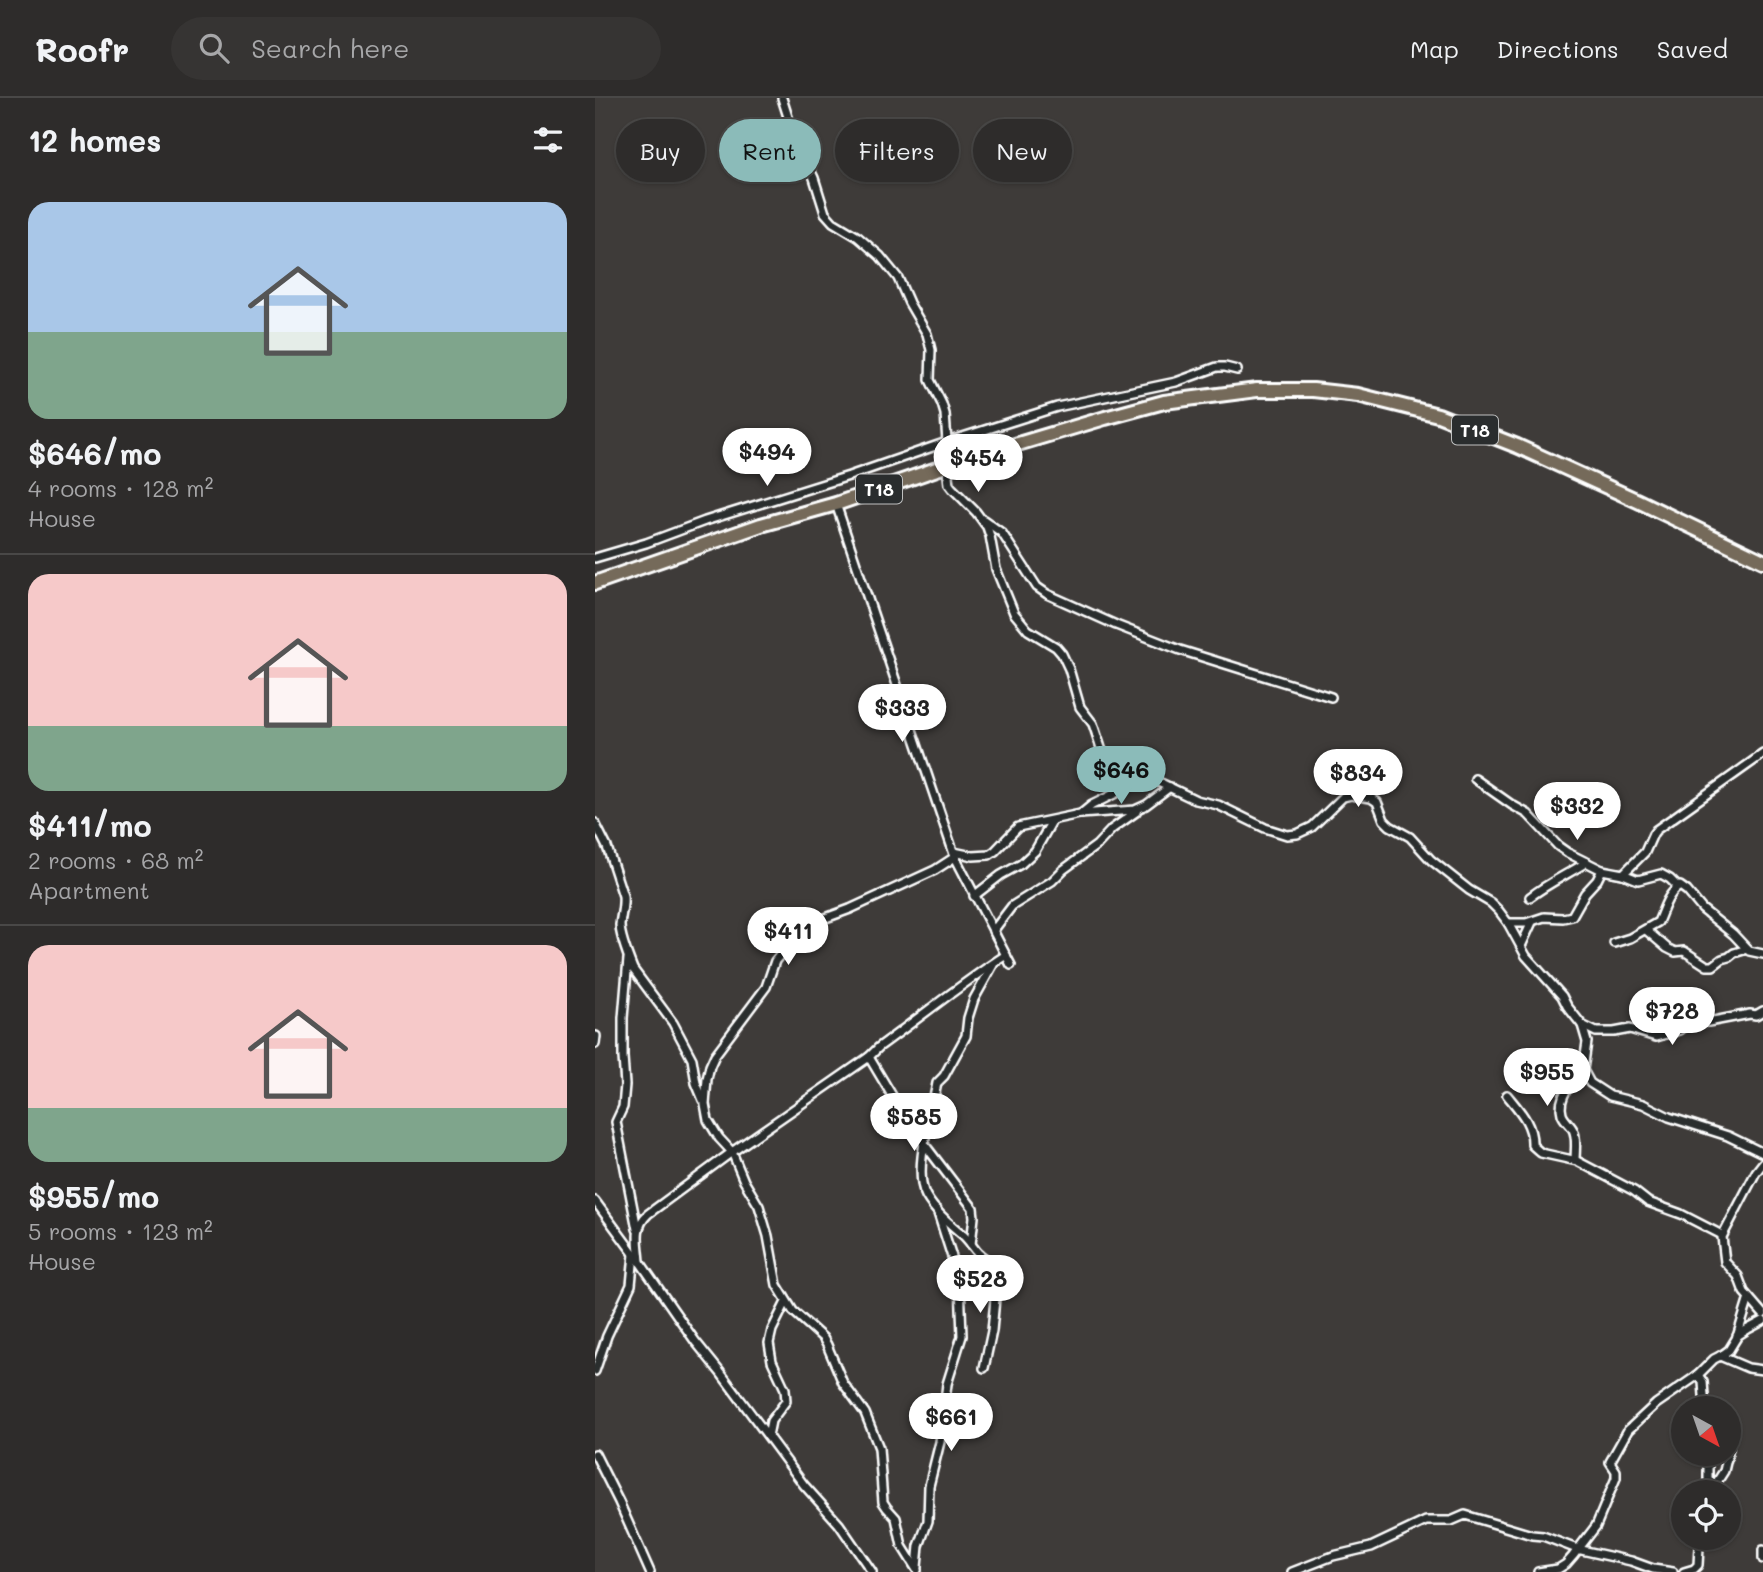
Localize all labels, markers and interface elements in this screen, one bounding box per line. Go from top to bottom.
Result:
search box [171,17,661,80]
text: Roofr [35,27,129,70]
icon: search [195,29,233,67]
text: Search here [251,31,409,65]
text: Map [1410,33,1459,64]
text: Directions [1497,33,1619,64]
text: Saved [1657,33,1728,64]
chip: Buy [616,119,705,182]
chip: Rent [719,119,821,182]
chip: Filters [835,119,959,182]
chip: New [973,119,1072,182]
text: 12 homes [28,120,161,160]
icon: filters [529,121,567,159]
icon: home [235,248,361,374]
road number: T18 [1452,416,1498,444]
pin: $494 [726,428,808,488]
text: $646/mo [28,433,161,473]
pin: $454 [937,434,1019,494]
text: $494 [738,436,796,466]
text: $454 [950,442,1006,472]
text: 4 rooms · 128 m² [28,473,213,503]
road number: T18 [856,474,902,503]
text: House [28,503,96,533]
icon: home [235,620,361,746]
pin: $333 [861,684,943,744]
text: $333 [874,692,930,722]
pin: $646 [1080,746,1162,806]
pin: $834 [1317,750,1399,809]
text: $646 [1093,754,1149,784]
text: $834 [1330,757,1386,787]
pin: $332 [1536,782,1618,842]
text: $332 [1550,790,1604,820]
text: $411/mo [28,805,152,845]
text: 2 rooms · 68 m² [28,845,203,875]
text: Apartment [28,875,150,905]
pin: $411 [747,908,829,967]
text: $411 [763,915,813,945]
pin: $728 [1631,988,1713,1047]
icon: home [235,991,361,1117]
text: $728 [1645,995,1699,1025]
pin: $955 [1506,1048,1588,1108]
text: $955 [1520,1056,1574,1086]
pin: $585 [873,1094,955,1153]
text: $585 [886,1101,942,1131]
text: $955/mo [28,1176,159,1216]
text: 5 rooms · 123 m² [28,1216,213,1246]
text: House [28,1246,96,1276]
pin: $528 [939,1256,1021,1315]
text: $528 [953,1263,1007,1293]
pin: $661 [910,1394,992,1453]
north arrow [1671,1396,1741,1466]
map controls [1671,1396,1741,1550]
text: $661 [925,1401,977,1431]
button: locate [1671,1480,1741,1550]

